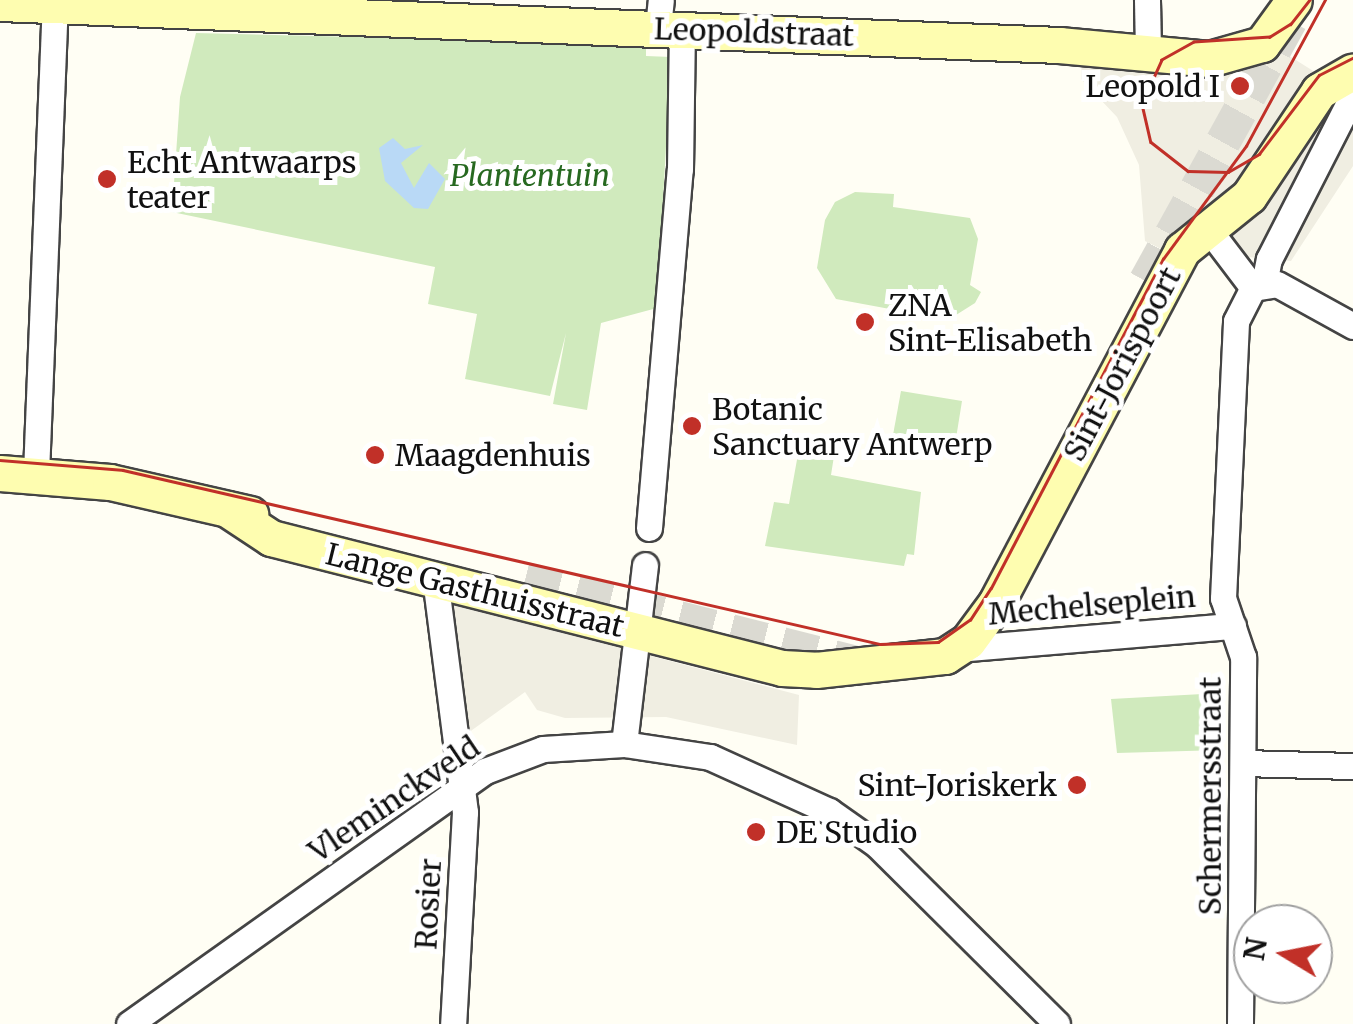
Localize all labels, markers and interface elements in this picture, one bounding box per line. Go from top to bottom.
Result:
street label: Leopoldstraat [653,11,855,53]
place label: Leopold I [1085,68,1220,104]
marker: Leopold I [1229,75,1251,97]
place label: Echt Antwaarps teater [127,144,356,214]
park label: Plantentuin [450,157,610,193]
marker: Echt Antwaarps teater [96,168,118,190]
street label: Sint-Jorispoort [1056,261,1188,467]
place label: ZNA Sint-Elisabeth [888,287,1092,358]
marker: ZNA Sint-Elisabeth [852,309,878,335]
place label: Botanic Sanctuary Antwerp [712,391,992,462]
marker: Botanic Sanctuary Antwerp [681,415,703,437]
place label: Maagdenhuis [395,437,591,473]
marker: Maagdenhuis [364,444,386,466]
street label: Lange Gasthuisstraat [322,536,628,644]
street label: Mechelseplein [987,578,1197,632]
street label: Schermersstraat [1192,677,1228,915]
street label: Vleminckveld [302,729,486,869]
place label: Sint-Joriskerk [857,767,1057,803]
marker: Sint-Joriskerk [1066,774,1088,796]
place label: DE Studio [776,814,917,850]
marker: DE Studio [745,821,767,843]
street label: Rosier [408,857,448,951]
north arrow [1233,904,1333,1004]
text: N [1236,935,1275,963]

